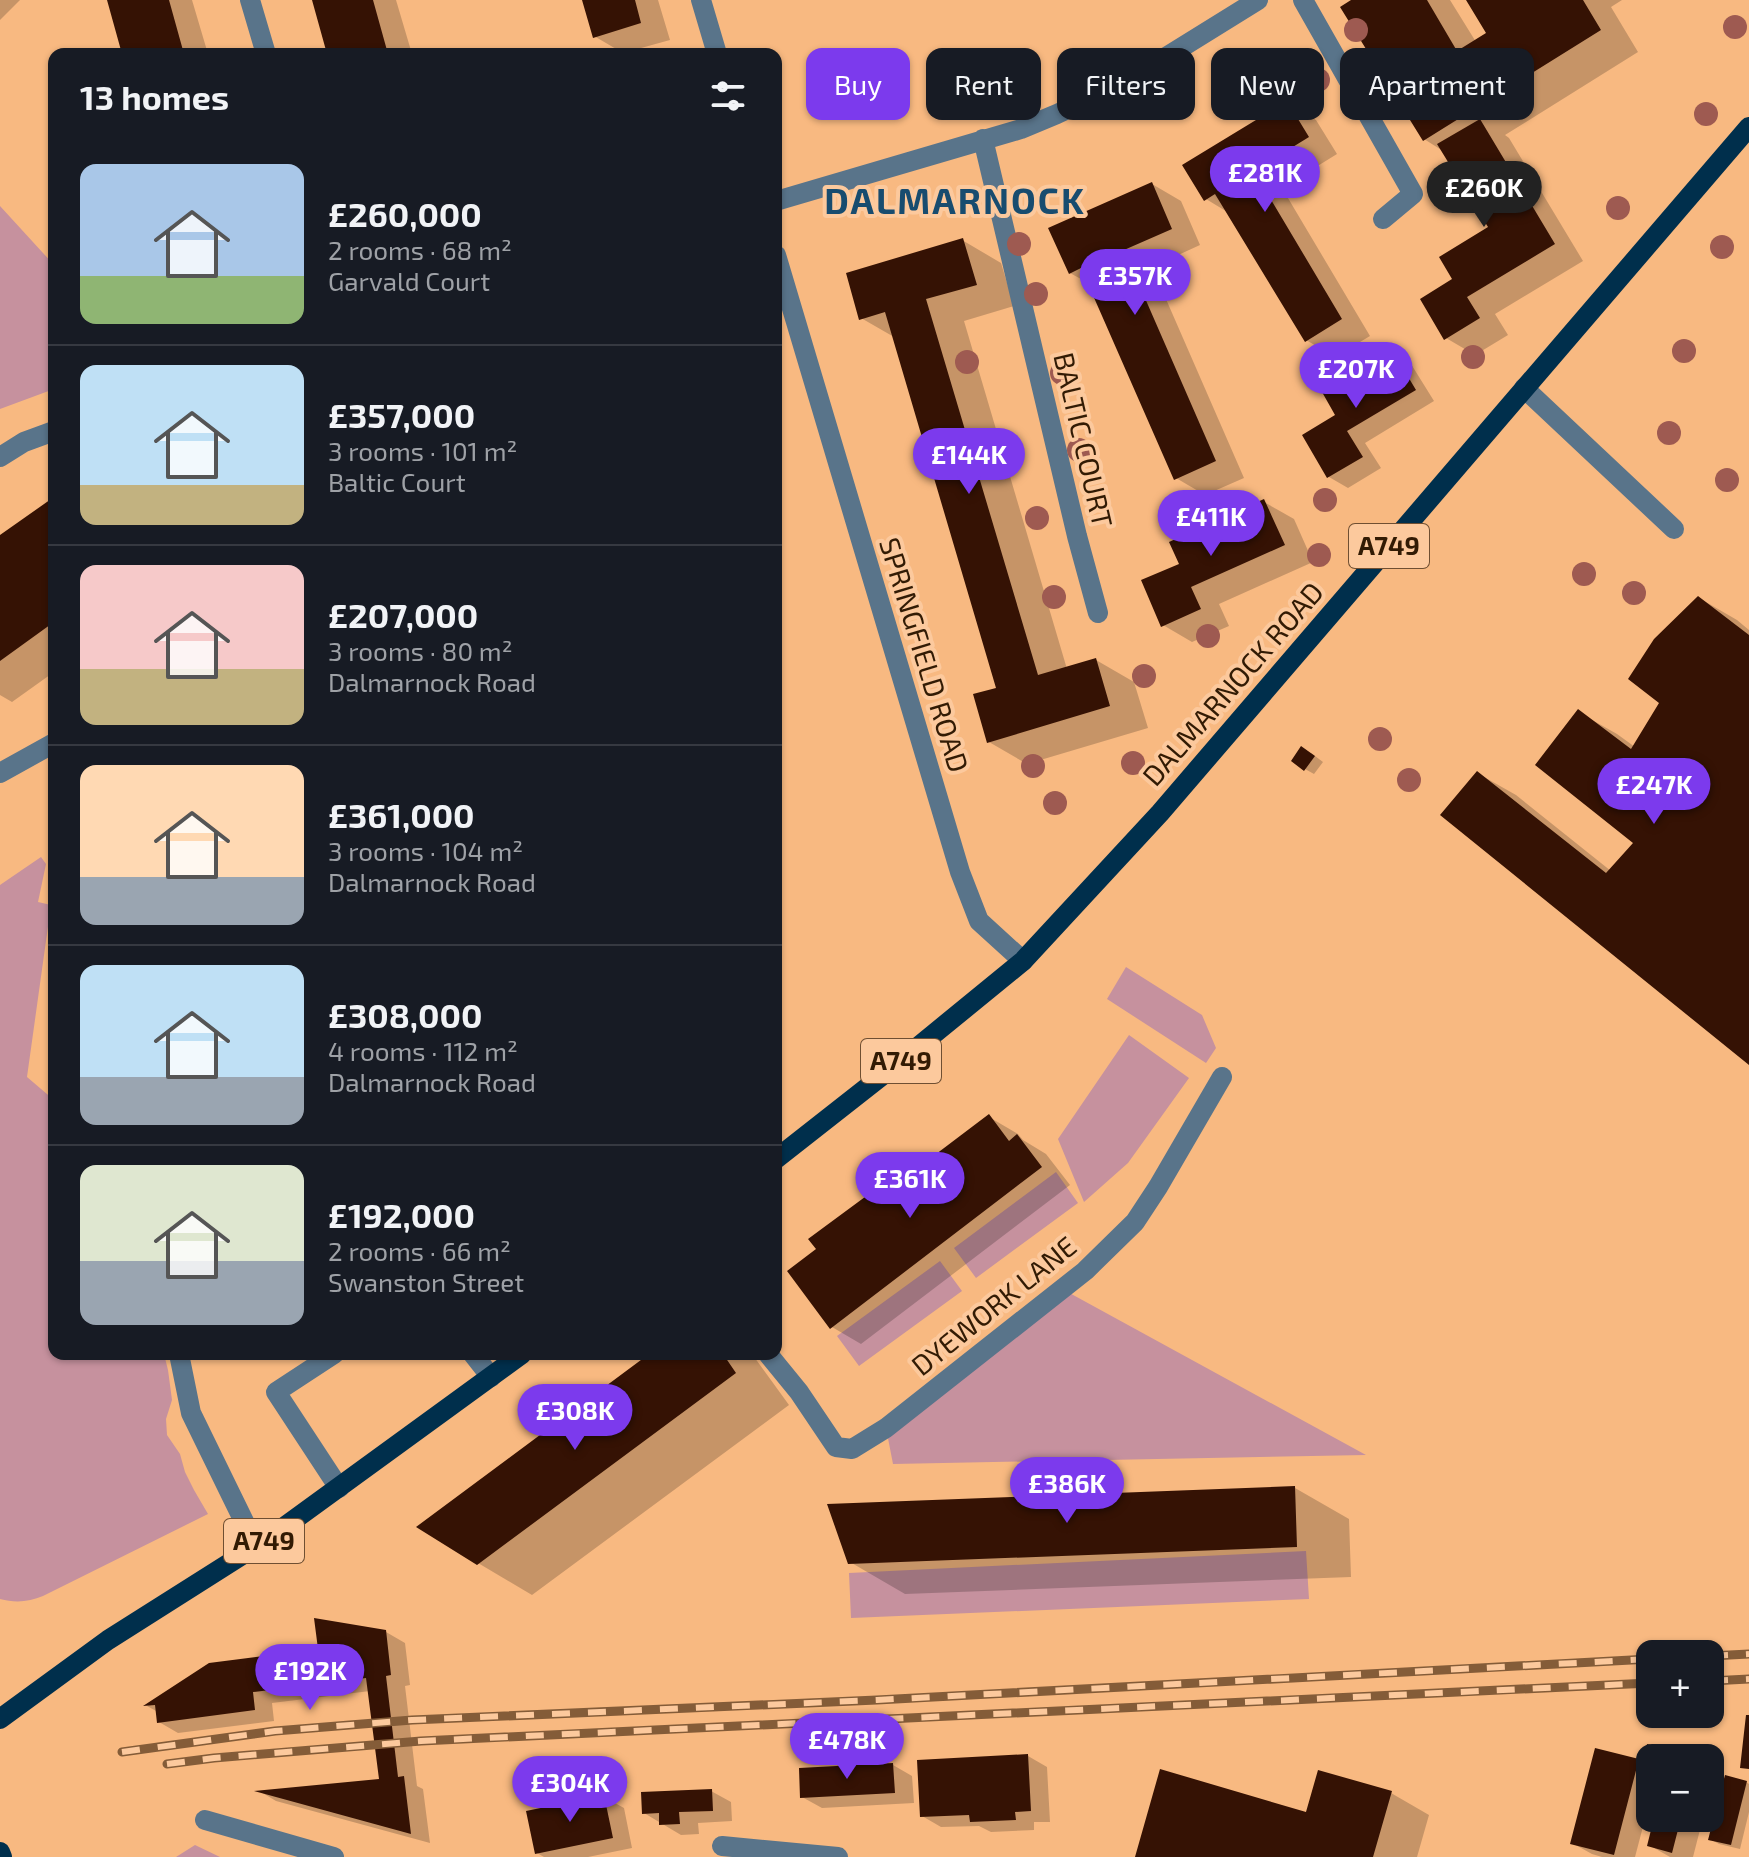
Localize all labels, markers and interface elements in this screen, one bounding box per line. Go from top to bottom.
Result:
chip: Buy [806,48,910,120]
chip: Rent [926,48,1041,120]
chip: Filters [1057,48,1195,120]
chip: New [1211,48,1324,120]
chip: Apartment [1340,48,1534,120]
icon: filters [706,74,750,118]
text: 13 homes [80,76,229,117]
pin: £281K [1209,146,1321,214]
text: £281K [1228,156,1302,187]
pin: £260K [1428,161,1540,229]
text: £260K [1445,171,1523,202]
district label: DALMARNOCK [824,178,1086,221]
text: £260,000 [328,193,482,234]
icon: home [144,196,240,292]
text: 2 rooms · 68 m² [328,234,512,265]
pin: £357K [1079,249,1191,317]
text: £357K [1098,259,1172,290]
text: Garvald Court [328,265,490,296]
pin: £207K [1300,342,1412,410]
street label: BALTIC COURT [1047,349,1121,531]
text: £207K [1318,352,1394,383]
text: £357,000 [328,394,475,435]
icon: home [144,397,240,493]
pin: £144K [913,428,1025,496]
text: 3 rooms · 101 m² [328,435,517,466]
text: £144K [931,438,1007,469]
text: Baltic Court [328,466,466,497]
pin: £411K [1155,490,1267,558]
text: £411K [1176,500,1246,531]
road number: A749 [1349,524,1429,568]
street label: SPRINGFIELD ROAD [873,533,977,776]
street label: DALMARNOCK ROAD [1135,575,1330,792]
text: £207,000 [328,594,478,635]
icon: home [144,597,240,693]
text: 3 rooms · 80 m² [328,635,512,666]
text: Dalmarnock Road [328,666,536,697]
pin: £247K [1598,758,1710,826]
text: £247K [1615,768,1693,799]
text: £361,000 [328,794,475,835]
icon: home [144,797,240,893]
text: 3 rooms · 104 m² [328,835,523,866]
text: Dalmarnock Road [328,866,536,897]
text: £308,000 [328,994,482,1035]
icon: home [144,997,240,1093]
text: 4 rooms · 112 m² [328,1035,518,1066]
road number: A749 [861,1039,941,1083]
text: Dalmarnock Road [328,1066,536,1097]
pin: £361K [854,1152,966,1220]
text: £361K [873,1162,947,1193]
text: £192,000 [328,1194,475,1235]
icon: home [144,1197,240,1293]
street label: DYEWORK LANE [904,1228,1083,1382]
text: 2 rooms · 66 m² [328,1235,511,1266]
text: Swanston Street [328,1266,524,1297]
pin: £308K [519,1384,631,1452]
text: £308K [535,1394,615,1425]
pin: £386K [1011,1457,1123,1525]
text: £386K [1028,1467,1106,1498]
road number: A749 [224,1519,304,1563]
map controls [1636,1640,1724,1832]
button: + [1636,1640,1724,1728]
pin: £192K [254,1644,366,1712]
text: £192K [273,1654,347,1685]
pin: £478K [791,1713,903,1781]
text: £478K [808,1723,886,1754]
button: − [1636,1744,1724,1832]
pin: £304K [514,1756,626,1824]
text: £304K [530,1766,610,1797]

